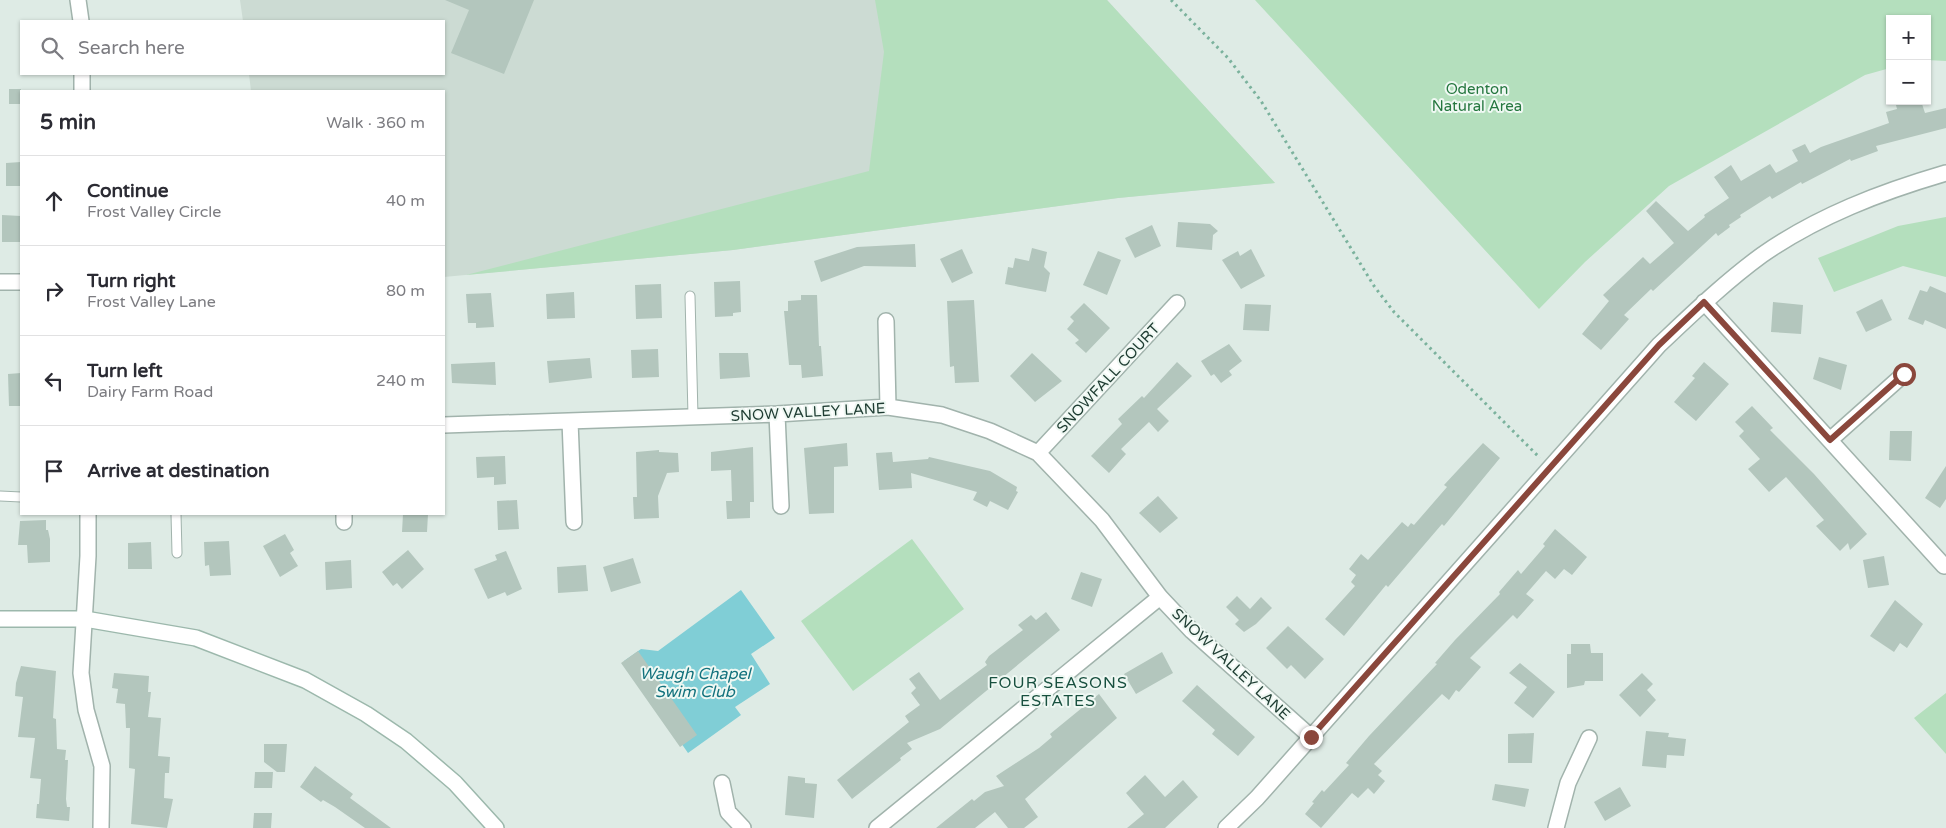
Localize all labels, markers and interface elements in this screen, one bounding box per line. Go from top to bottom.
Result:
map controls [1886,15,1931,105]
button: + [1886,15,1931,60]
search box [20,20,445,75]
icon: search [38,34,66,62]
text: Search here [78,37,185,59]
button: − [1886,60,1931,105]
park label: Odenton Natural Area [1432,80,1522,115]
text: 5 min [40,110,96,135]
text: Walk · 360 m [326,113,425,133]
text: Continue [87,180,169,202]
icon: ahead [40,187,68,215]
text: 40 m [386,191,425,211]
text: Frost Valley Circle [87,202,221,222]
text: Turn right [87,270,175,292]
icon: right [40,277,68,305]
text: 80 m [386,281,425,301]
text: Frost Valley Lane [87,292,216,312]
street label: SNOWFALL COURT [1053,320,1163,436]
text: Turn left [87,360,163,382]
route start [1893,363,1916,386]
icon: left [40,367,68,395]
text: 240 m [376,371,425,391]
text: Dairy Farm Road [87,382,213,402]
street label: SNOW VALLEY LANE [730,399,886,425]
icon: arrive [40,457,68,485]
text: Arrive at destination [87,460,270,482]
street label: SNOW VALLEY LANE [1168,605,1294,723]
water label: Waugh Chapel Swim Club [639,664,753,702]
district label: FOUR SEASONS ESTATES [988,673,1128,711]
route end [1300,726,1323,749]

